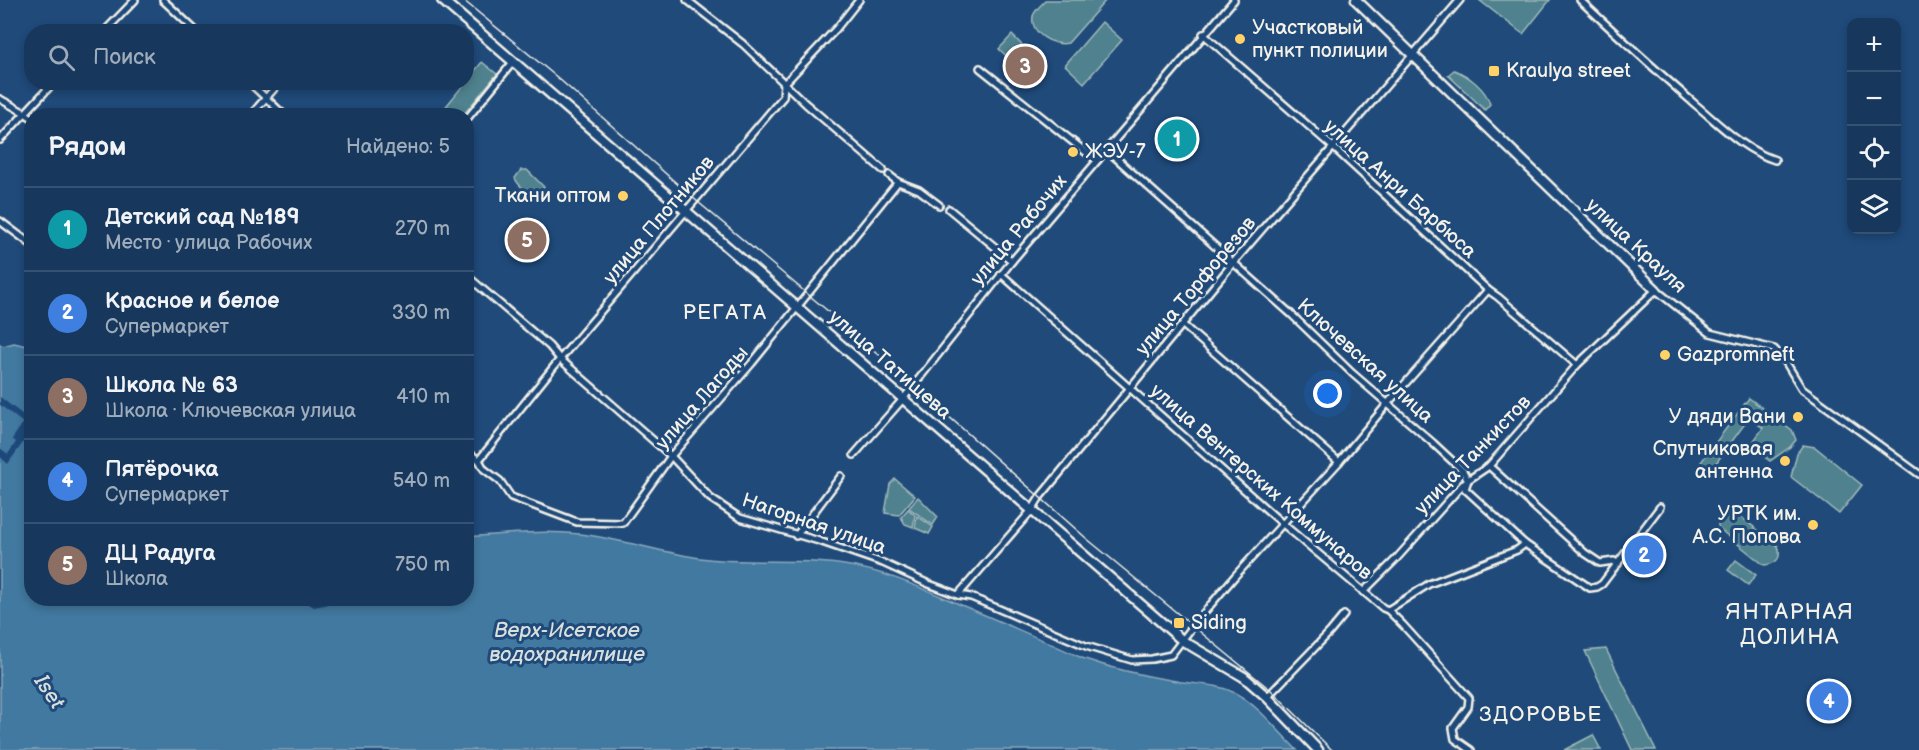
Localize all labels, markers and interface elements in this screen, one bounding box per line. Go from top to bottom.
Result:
place label: Участковый пункт полиции [1252,16,1388,63]
map controls [1847,18,1901,234]
button: + [1847,18,1901,72]
search box [24,24,474,90]
marker: Участковый пункт полиции [1233,32,1247,46]
icon: search [45,41,78,74]
text: Поиск [93,44,156,71]
pin: 3 [1006,44,1044,88]
place label: Kraulya street [1506,59,1631,83]
marker: Kraulya street [1487,64,1501,78]
button: − [1847,72,1901,126]
street label: улица Анри Барбюса [1319,114,1481,264]
pin: 1 [1158,116,1196,162]
button: locate [1847,126,1901,180]
text: Рядом [48,132,126,163]
text: Найдено: 5 [346,135,450,159]
place label: ЖЭУ-7 [1085,140,1146,164]
marker: ЖЭУ-7 [1066,145,1080,159]
street label: улица Плотников [598,151,720,289]
street label: улица Рабочих [966,170,1072,290]
button: layers [1847,180,1901,234]
place label: Ткани оптом [495,184,611,208]
marker: Ткани оптом [616,189,630,203]
street label: улица Крауля [1581,193,1691,299]
text: Детский сад №189 [105,204,300,231]
street label: улица Торфорезов [1131,211,1262,360]
text: 1 [63,217,72,241]
text: 270 m [395,217,450,241]
pin: 5 [508,218,546,262]
text: Место · улица Рабочих [105,231,312,255]
text: Красное и белое [105,288,280,315]
street label: Ключевская улица [1292,294,1438,429]
district label: РЕГАТА [682,300,768,325]
text: 2 [62,301,73,325]
text: 330 m [392,301,450,325]
street label: улица Татищева [824,305,956,425]
text: Супермаркет [105,315,229,339]
street label: улица Лагоды [651,341,753,455]
place label: Gazpromneft [1677,343,1795,367]
marker: Gazpromneft [1658,348,1672,362]
text: Школа № 63 [105,372,238,399]
street label: улица Венгерских Коммунаров [1145,379,1377,585]
your location [1313,379,1342,408]
text: 3 [62,385,73,409]
text: 410 m [396,385,450,409]
street label: улица Танкистов [1410,390,1537,520]
text: Школа · Ключевская улица [105,399,356,423]
place label: У дяди Вани [1669,405,1786,429]
marker: У дяди Вани [1791,410,1805,424]
place label: Спутниковая антенна [1653,437,1773,484]
marker: Спутниковая антенна [1778,454,1792,468]
text: Пятёрочка [105,456,218,483]
text: 4 [62,469,73,493]
text: 540 m [393,469,450,493]
text: Супермаркет [105,483,229,507]
street label: Нагорная улица [739,488,889,560]
place label: УРТК им. А.С. Попова [1691,502,1801,549]
marker: УРТК им. А.С. Попова [1806,518,1820,532]
pin: 2 [1624,532,1664,578]
text: ДЦ Радуга [105,540,215,567]
text: 5 [62,553,73,577]
text: 750 m [395,553,450,577]
text: Школа [105,567,168,591]
district label: ЯНТАРНАЯ ДОЛИНА [1726,599,1854,651]
place label: Siding [1191,611,1247,635]
marker: Siding [1172,616,1186,630]
water label: Верх-Исетское водохранилище [489,618,645,667]
water label: Iset [28,669,70,714]
pin: 4 [1810,678,1848,724]
district label: ЗДОРОВЬЕ [1479,702,1603,727]

